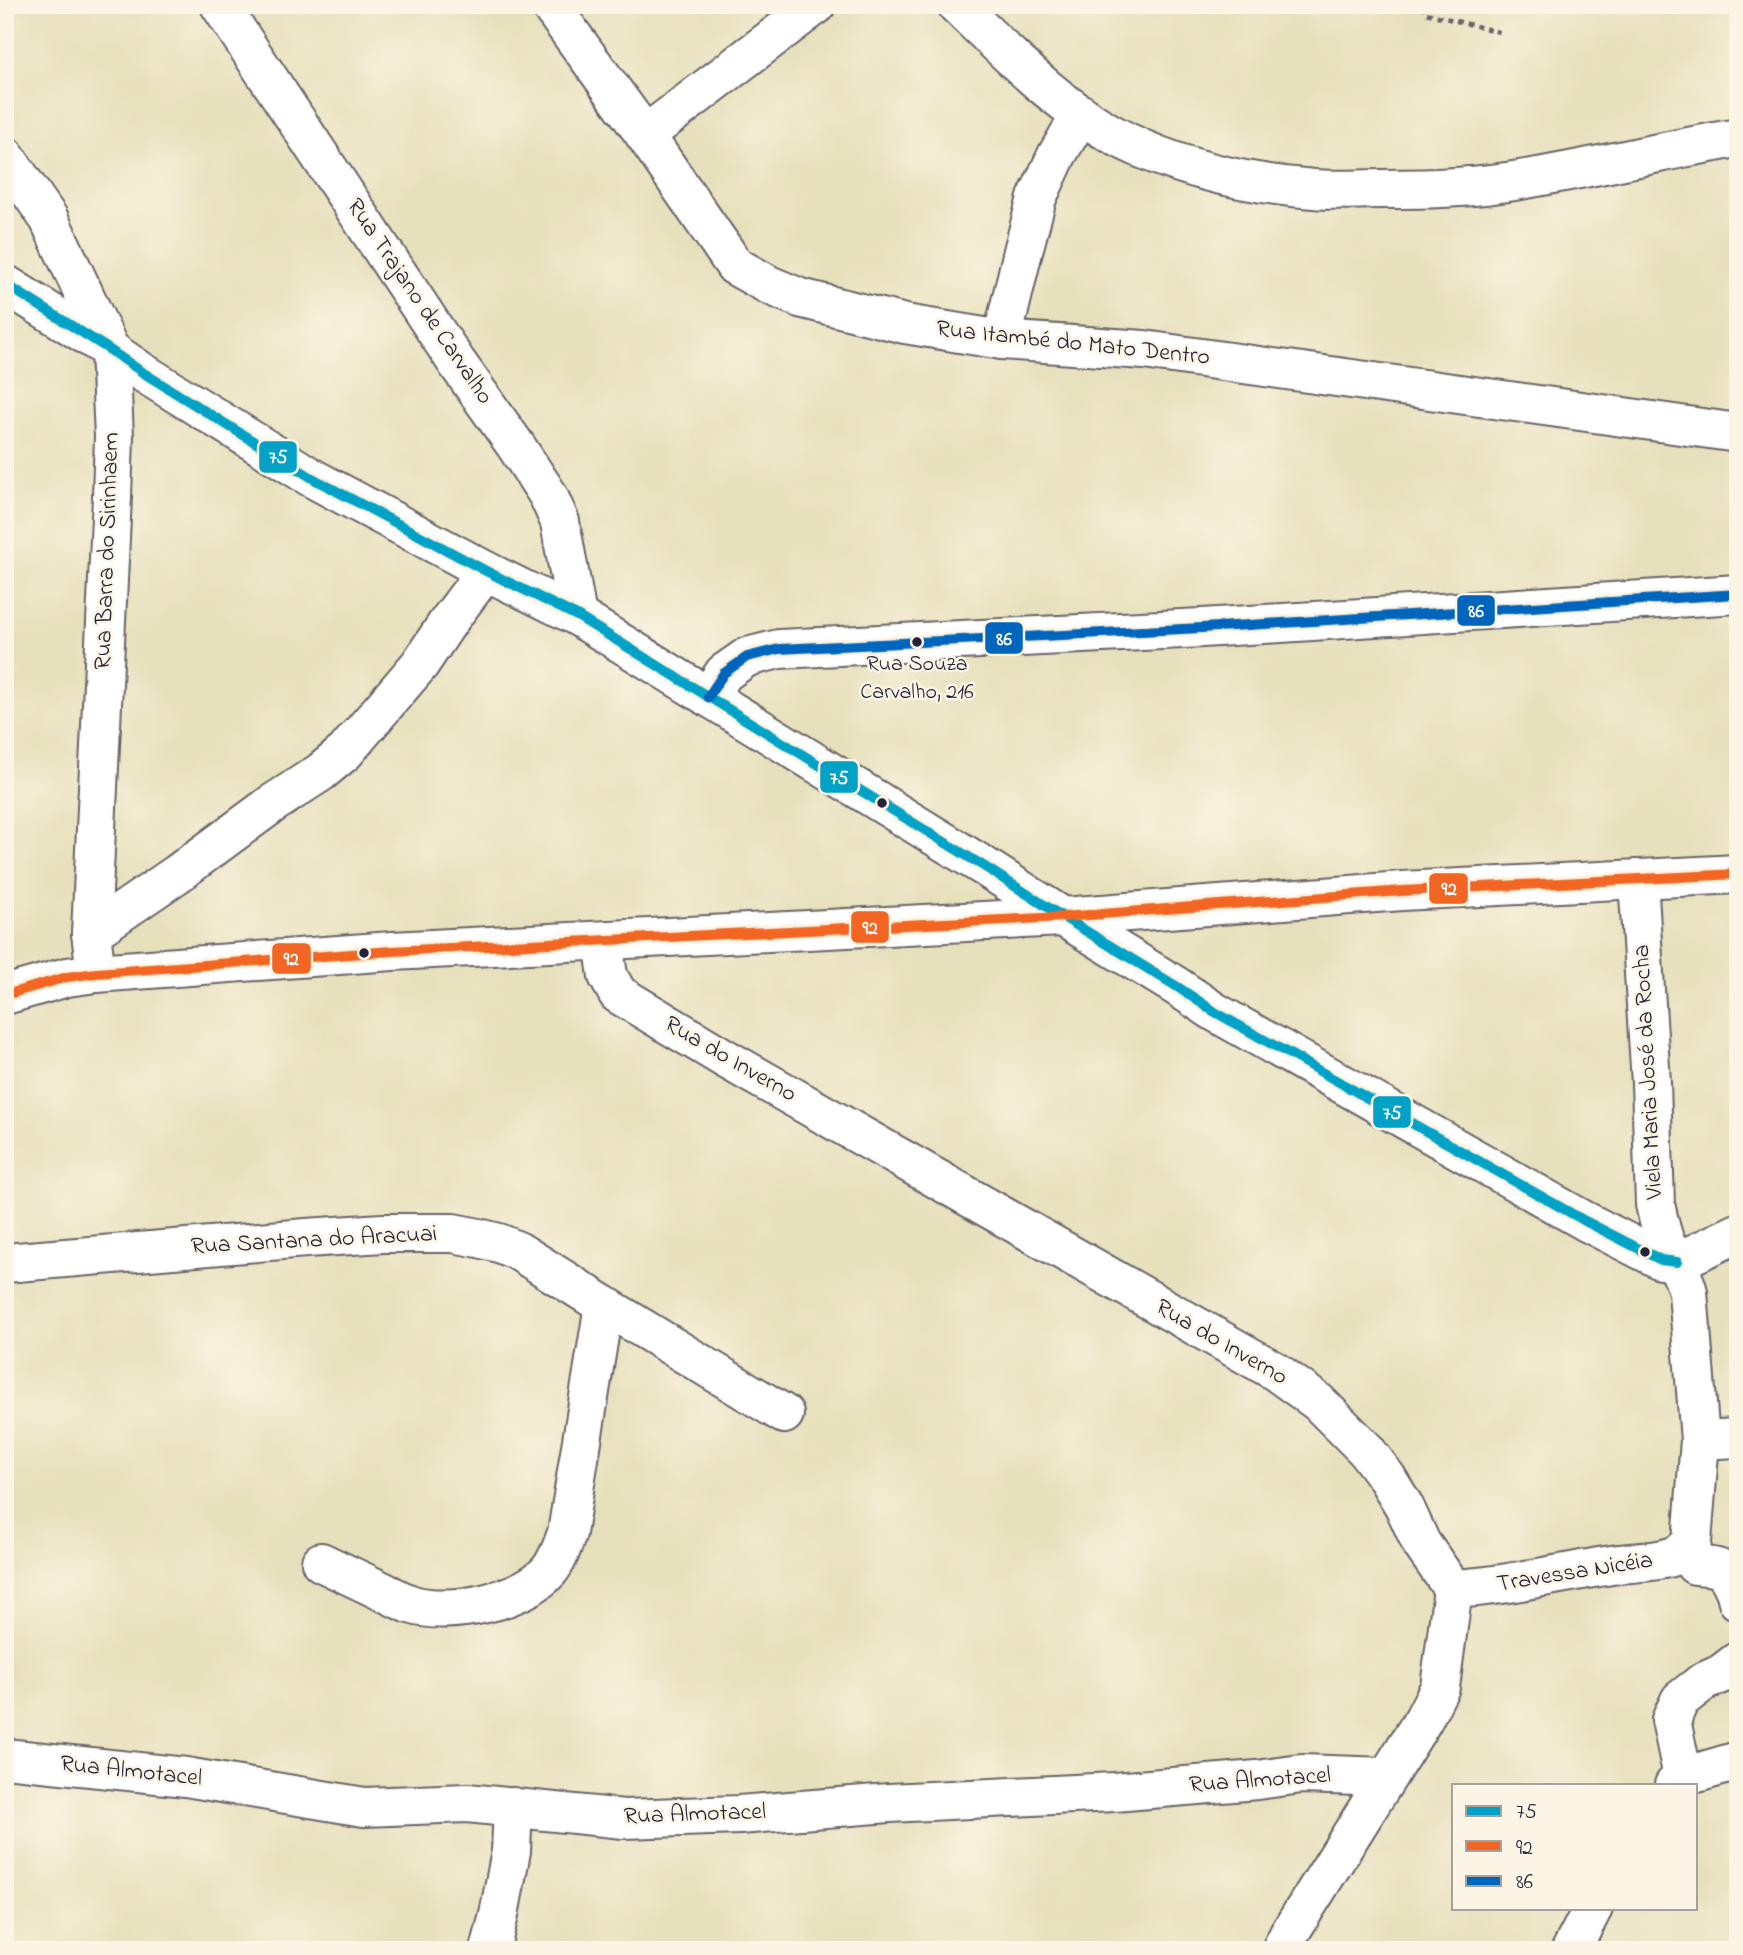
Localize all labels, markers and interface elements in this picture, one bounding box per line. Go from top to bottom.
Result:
street label: Rua Trajano de Carvalho [337,192,501,412]
street label: Rua Itambé do Mato Dentro [935,312,1211,376]
street label: Rua Barra do Sirinhaem [86,432,130,670]
line badge: 75 [258,440,298,474]
text: 75 [269,445,287,472]
line badge: 86 [1456,594,1496,627]
text: 86 [1467,599,1484,626]
line badge: 86 [984,621,1024,655]
text: 86 [995,627,1012,654]
marker: Rua Souza Carvalho, 216 [910,635,924,649]
place label: Rua Souza Carvalho, 216 [860,649,974,709]
line badge: 75 [819,760,859,794]
text: 75 [830,766,848,793]
unlabelled marker [875,796,889,810]
line badge: 92 [1428,872,1469,905]
text: 92 [1440,877,1457,904]
line badge: 92 [850,910,890,944]
text: 92 [861,916,878,943]
line badge: 92 [271,942,312,975]
street label: Viela Maria José da Rocha [1625,944,1673,1201]
unlabelled marker [357,946,371,960]
text: 92 [282,947,299,974]
street label: Rua do Inverno [657,1008,803,1112]
line badge: 75 [1372,1095,1412,1129]
text: 75 [1383,1101,1401,1128]
street label: Rua Santana do Aracuai [190,1217,438,1265]
unlabelled marker [1638,1245,1652,1259]
street label: Rua do Inverno [1148,1291,1294,1395]
street label: Travessa Nicéia [1494,1543,1656,1603]
street label: Rua Almotacel [58,1747,204,1797]
street label: Rua Almotacel [1188,1759,1332,1803]
legend [1452,1784,1698,1910]
street label: Rua Almotacel [623,1795,767,1835]
text: 75 [1516,1798,1537,1828]
text: 92 [1516,1834,1533,1864]
text: 86 [1516,1868,1533,1898]

